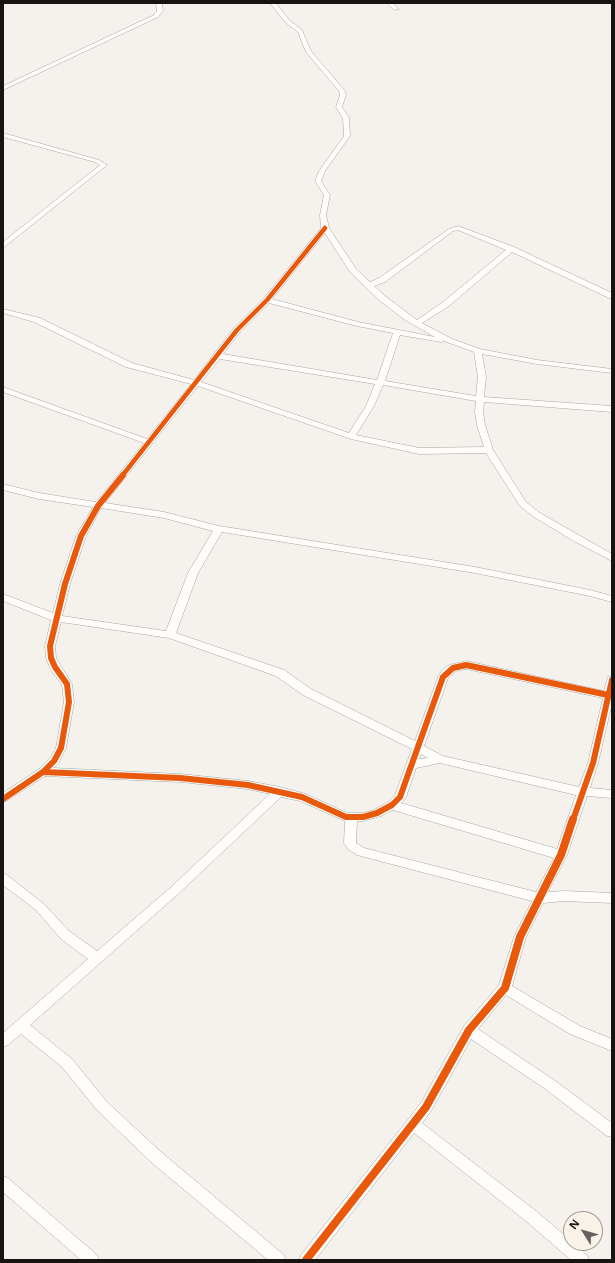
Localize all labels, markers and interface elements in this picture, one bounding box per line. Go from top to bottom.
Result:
north arrow [563,1211,603,1251]
text: N [565,1216,582,1232]

